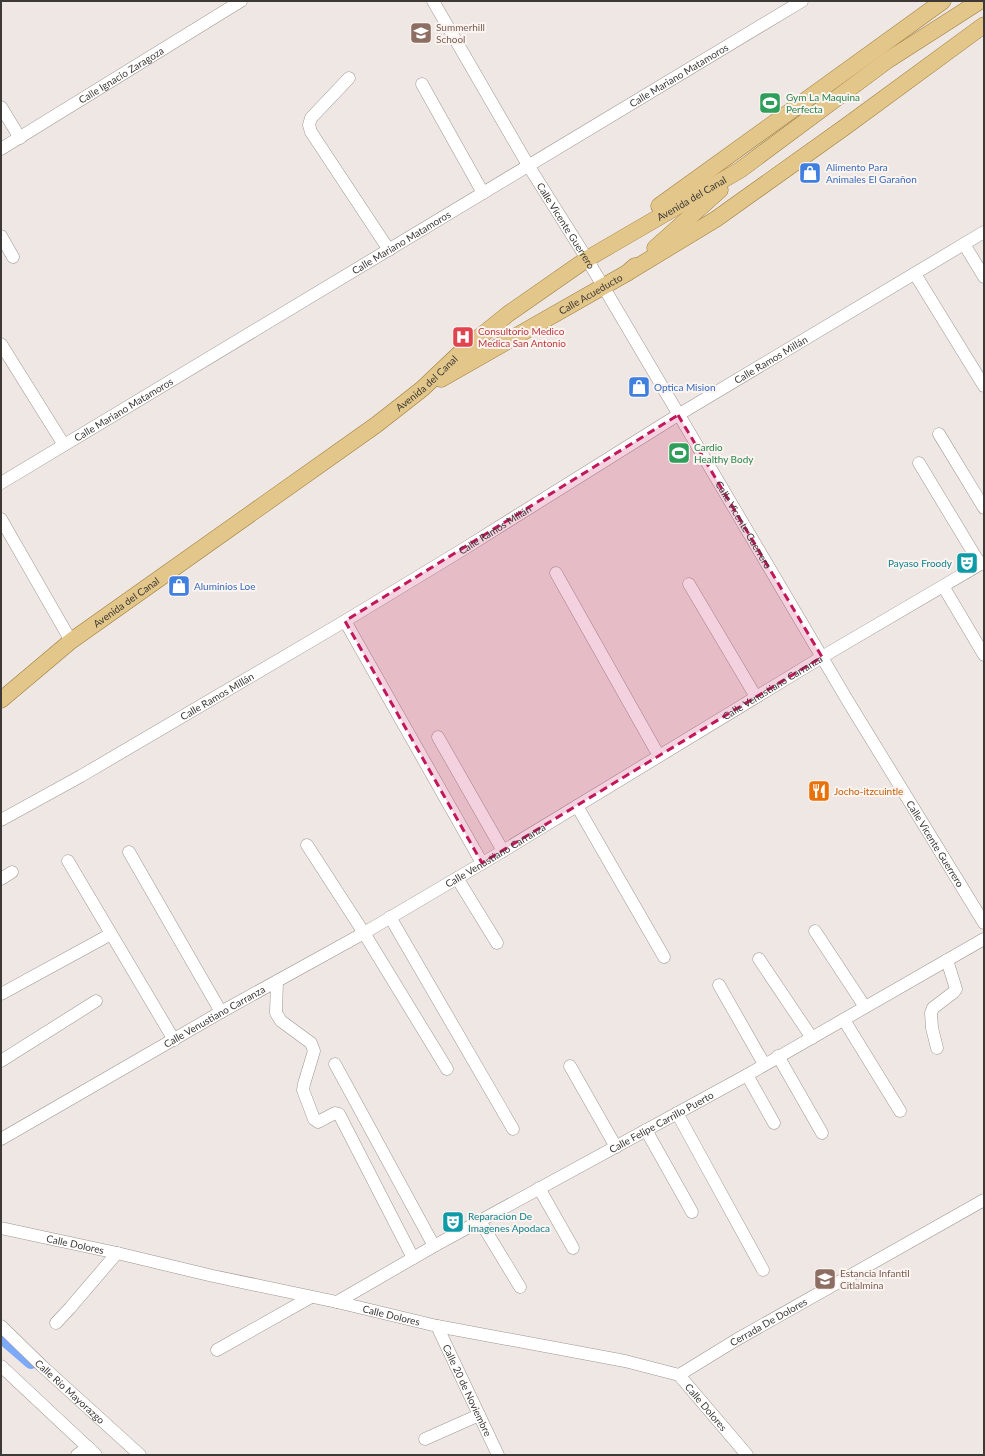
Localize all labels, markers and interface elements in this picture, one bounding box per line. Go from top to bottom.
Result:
school or university icon: Summerhill School [408,20,434,46]
place label: Summerhill School [436,21,485,45]
street label: Calle Mariano Matamoros [627,41,730,109]
street label: Calle Ignacio Zaragoza [76,44,166,106]
sports icon: Gym La Maquina Perfecta [757,90,783,116]
place label: Gym La Maquina Perfecta [786,91,860,115]
shop icon: Alimento Para Animales El Garañon [797,160,823,186]
place label: Alimento Para Animales El Garañon [826,161,917,185]
street label: Avenida del Canal [655,173,728,223]
street label: Calle Vicente Guerrero [534,180,598,271]
street label: Calle Mariano Matamoros [350,208,453,277]
street label: Calle Acueducto [556,271,625,317]
hospital icon: Consultorio Medico Medica San Antonio [450,324,476,350]
place label: Consultorio Medico Medica San Antonio [478,325,566,349]
street label: Calle Ramos Millán [732,333,809,386]
street label: Avenida del Canal [393,353,460,413]
shop icon: Optica Mision [626,374,652,400]
street label: Calle Mariano Matamoros [72,375,175,444]
place label: Optica Mision [654,381,716,393]
sports icon: Cardio Healthy Body [666,440,692,466]
place label: Cardio Healthy Body [694,441,754,465]
street label: Calle Vicente Guerrero [713,479,774,571]
street label: Calle Ramos Millán [456,502,533,557]
theatre icon: Payaso Froody [954,550,980,576]
place label: Payaso Froody [888,557,953,569]
shop icon: Aluminios Loe [166,573,192,599]
street label: Avenida del Canal [91,574,161,630]
place label: Aluminios Loe [194,580,256,592]
street label: Calle Venustiano Carranza [720,652,824,722]
street label: Calle Ramos Millán [178,670,256,722]
restaurant icon: Jocho-itzcuintle [806,778,832,804]
place label: Jocho-itzcuintle [834,785,903,797]
street label: Calle Vicente Guerrero [904,798,967,889]
street label: Calle Venustiano Carranza [443,821,548,890]
street label: Calle Venustiano Carranza [161,983,267,1050]
street label: Calle Felipe Carrillo Puerto [607,1088,716,1155]
theatre icon: Reparacion De Imagenes Apodaca [440,1209,466,1235]
place label: Reparacion De Imagenes Apodaca [468,1210,550,1234]
street label: Calle Dolores [45,1232,105,1256]
school or university icon: Estancia Infantil Citlalmina [812,1266,838,1292]
place label: Estancia Infantil Citlalmina [840,1267,910,1291]
street label: Cerrada De Dolores [727,1295,809,1348]
street label: Calle Dolores [361,1302,421,1328]
street label: Calle 20 de Noviembre [440,1342,494,1438]
street label: Calle Río Mayorazgo [33,1357,107,1426]
street label: Calle Dolores [683,1381,730,1433]

